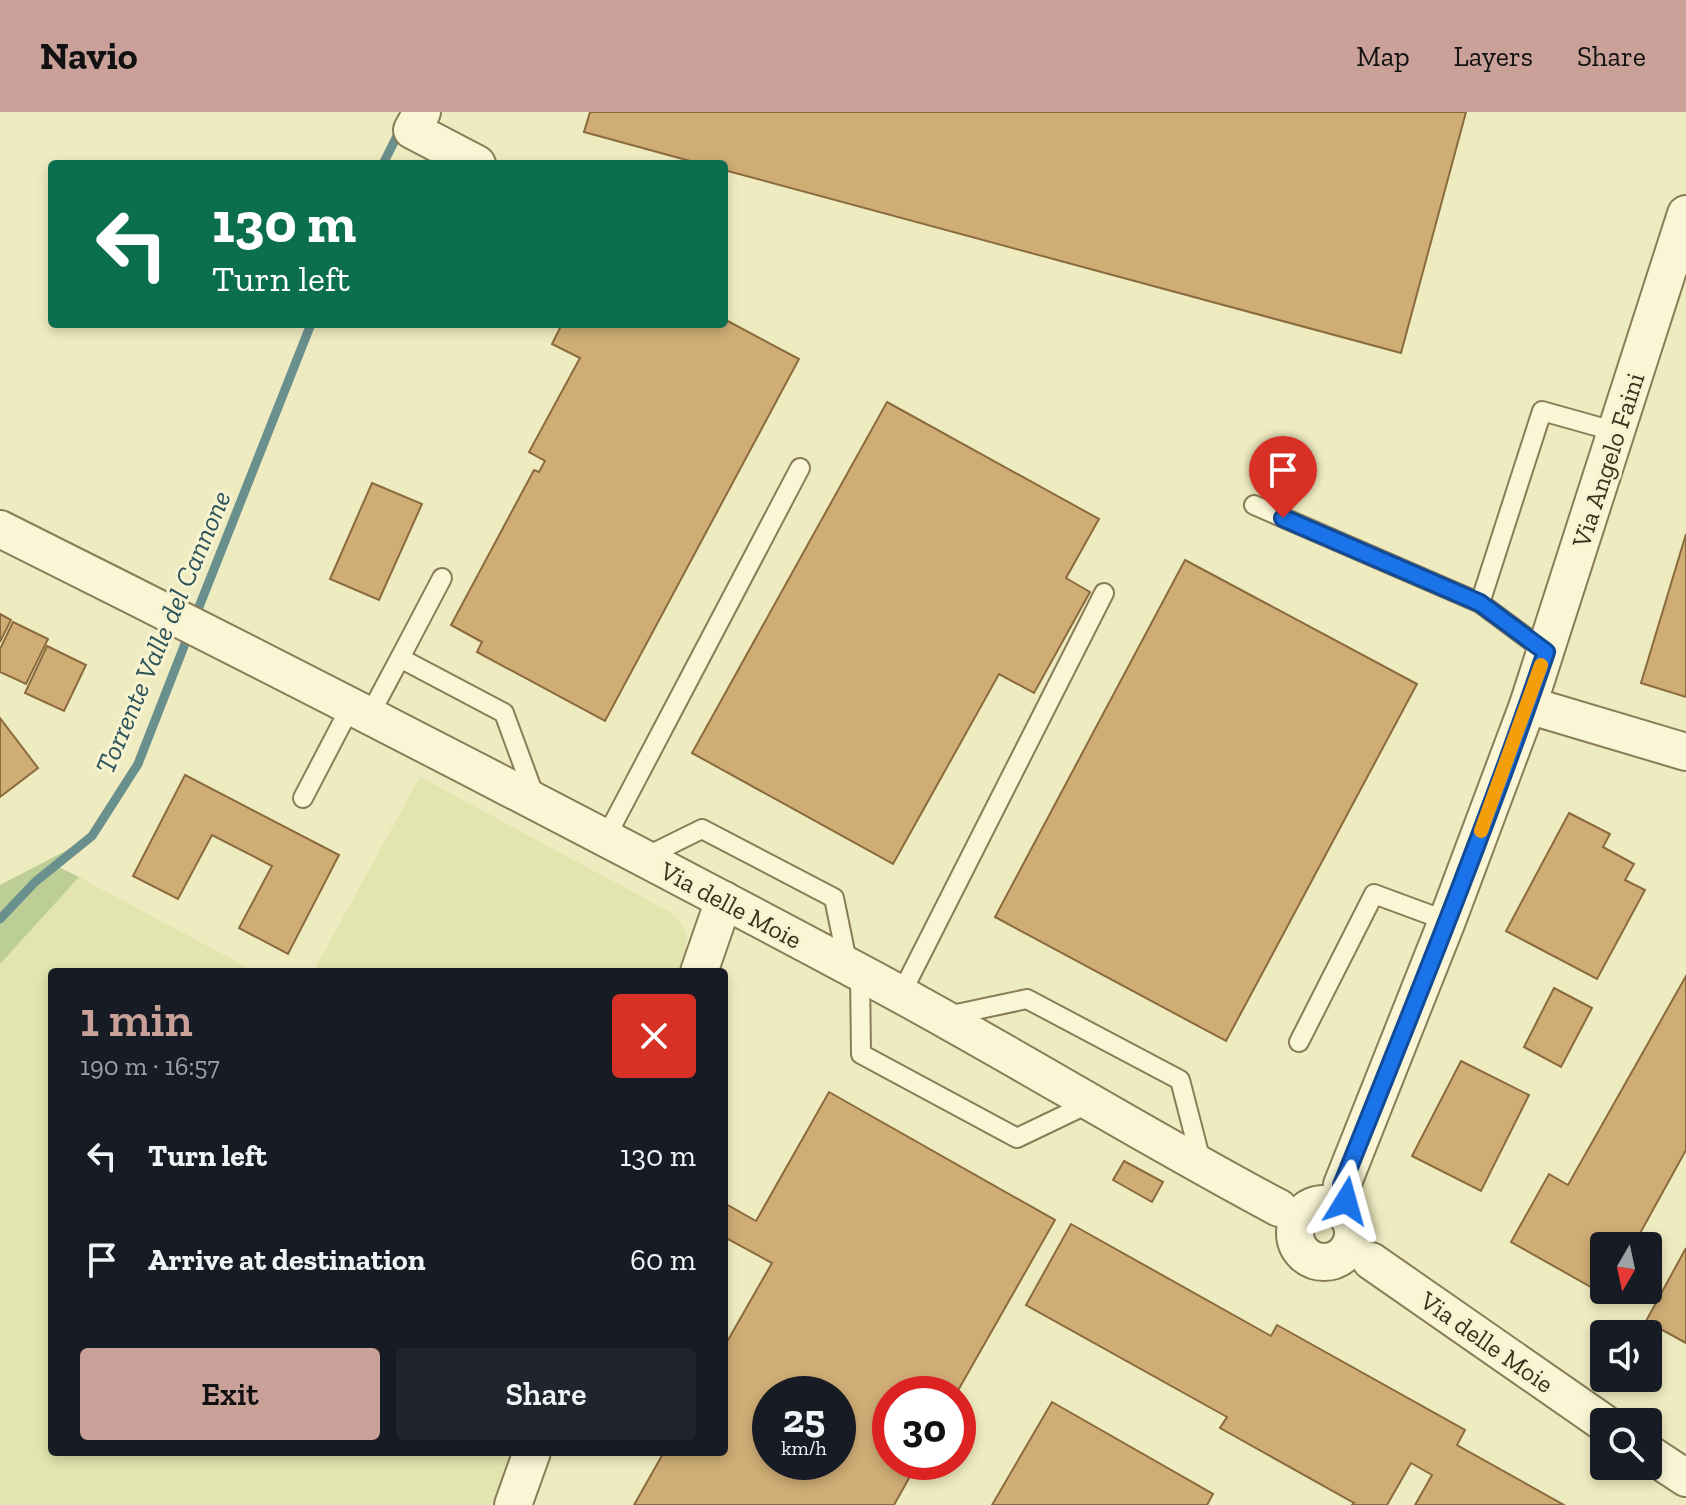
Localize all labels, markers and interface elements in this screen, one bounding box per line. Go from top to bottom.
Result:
text: Navio [40,33,138,79]
text: Map [1356,40,1410,73]
text: Layers [1454,40,1533,73]
text: Share [1577,40,1646,73]
text: 130 m [212,189,356,256]
icon: left [80,192,184,296]
text: Turn left [212,257,350,300]
street label: Via Angelo Faini [1564,369,1651,552]
pin [1249,436,1317,518]
icon: arrive [1261,448,1305,492]
water label: Torrente Valle del Cannone [88,485,238,779]
street label: Via delle Moie [654,854,807,956]
text: 1 min [80,991,193,1048]
button: close [612,994,696,1078]
text: 190 m · 16:57 [80,1050,220,1082]
icon: left [80,1134,124,1178]
text: Turn left [148,1138,267,1174]
text: 130 m [620,1138,696,1174]
position arrow [1304,1159,1388,1243]
north arrow [1590,1232,1662,1304]
map controls [1590,1232,1662,1480]
icon: arrive [80,1238,124,1282]
text: Arrive at destination [148,1242,425,1278]
text: 60 m [630,1242,696,1278]
street label: Via delle Moie [1413,1284,1560,1400]
button: sound [1590,1320,1662,1392]
button: Exit [80,1348,380,1440]
button: Share [396,1348,696,1440]
speed limit sign: 30 [872,1376,976,1480]
text: 25 [783,1394,825,1442]
button: search [1590,1408,1662,1480]
text: km/h [781,1436,827,1460]

